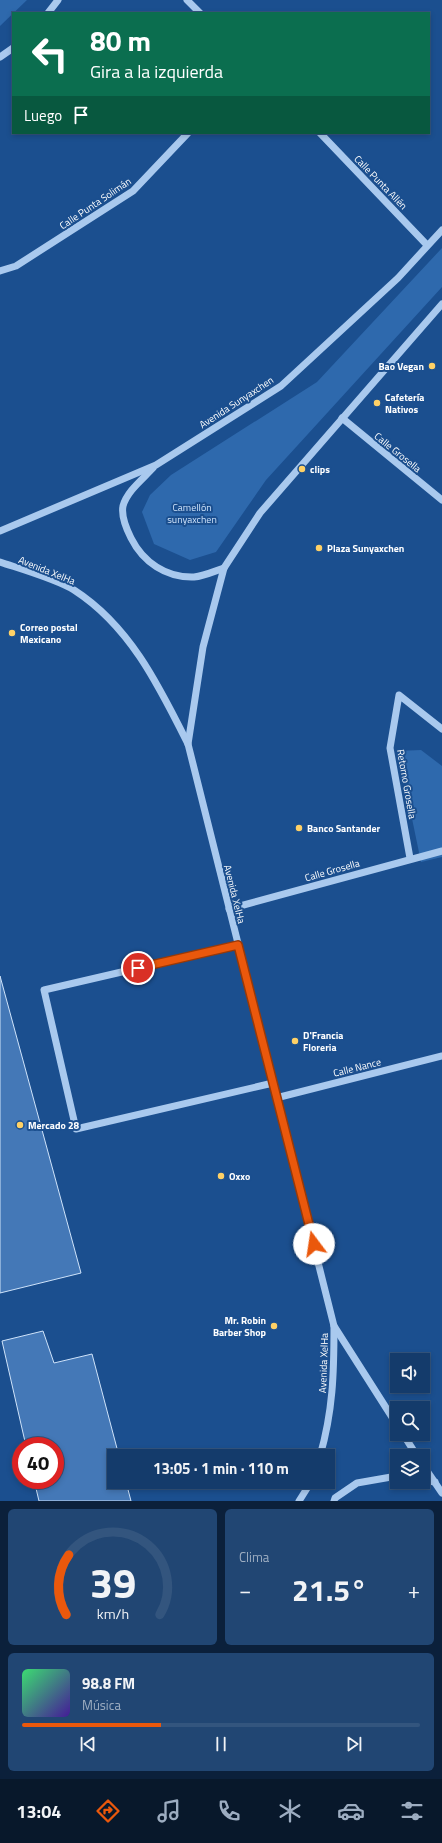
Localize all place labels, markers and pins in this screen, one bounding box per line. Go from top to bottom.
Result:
place label: Bao Vegan [378,359,424,374]
marker: Bao Vegan [427,361,437,371]
place label: Cafetería Nativos [385,390,424,417]
marker: Cafetería Nativos [372,398,382,408]
place label: clips [310,462,330,477]
marker: clips [297,464,307,474]
place label: Plaza Sunyaxchen [327,541,404,556]
marker: Plaza Sunyaxchen [314,543,324,553]
place label: Correo postal Mexicano [20,620,78,647]
marker: Correo postal Mexicano [7,628,17,638]
place label: Banco Santander [307,821,381,836]
marker: Banco Santander [294,823,304,833]
pin [121,951,155,985]
place label: D'Francia Floreria [303,1028,343,1055]
marker: D'Francia Floreria [290,1036,300,1046]
place label: Mercado 28 [28,1118,80,1133]
marker: Mercado 28 [15,1120,25,1130]
place label: Oxxo [229,1169,250,1184]
marker: Oxxo [216,1171,226,1181]
place label: Mr. Robin Barber Shop [213,1313,267,1340]
marker: Mr. Robin Barber Shop [269,1321,279,1331]

